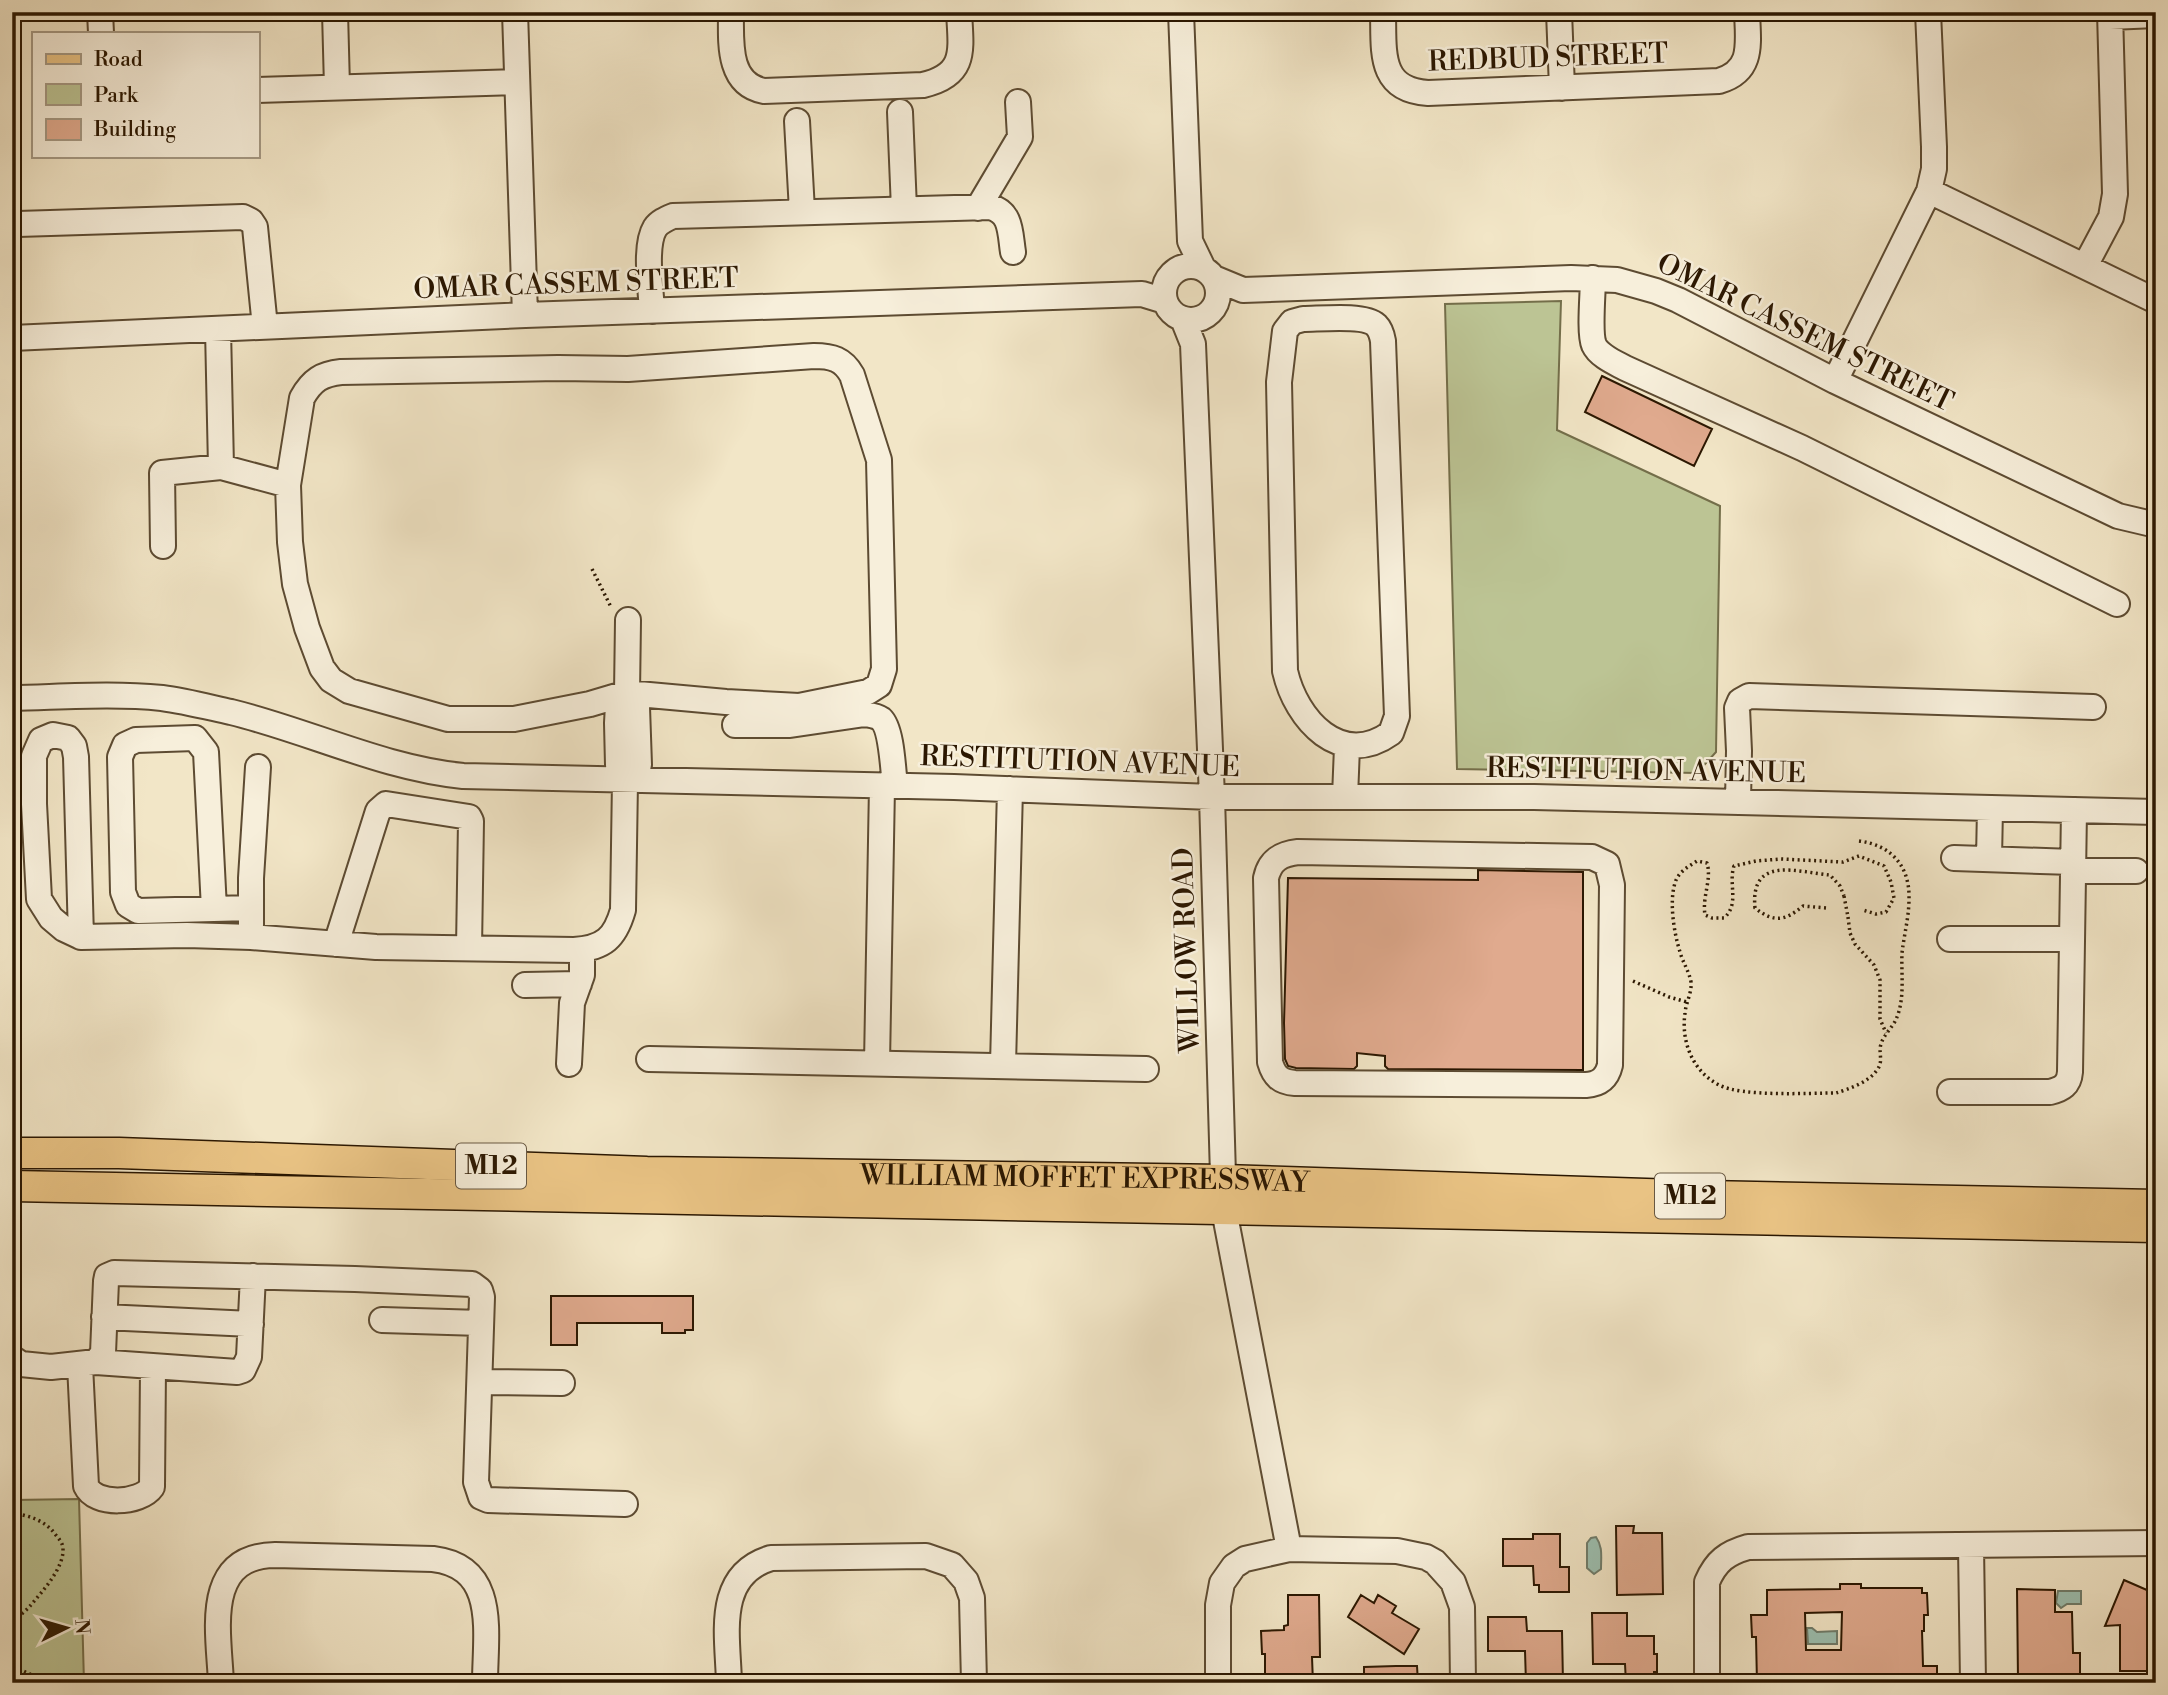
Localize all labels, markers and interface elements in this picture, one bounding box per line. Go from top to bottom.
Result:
legend [32,32,259,158]
street label: REDBUD STREET [1427,36,1669,80]
text: Road [94,47,143,73]
text: Park [94,83,139,109]
text: Building [93,117,176,143]
street label: OMAR CASSEM STREET [1651,246,1959,420]
street label: OMAR CASSEM STREET [413,261,739,307]
street label: RESTITUTION AVENUE [919,739,1241,785]
street label: RESTITUTION AVENUE [1486,751,1806,791]
street label: WILLOW ROAD [1166,847,1208,1054]
road number: M12 [456,1144,526,1189]
street label: WILLIAM MOFFET EXPRESSWAY [859,1157,1311,1200]
road number: M12 [1655,1174,1725,1218]
north arrow [32,1594,102,1664]
text: N [69,1618,95,1635]

